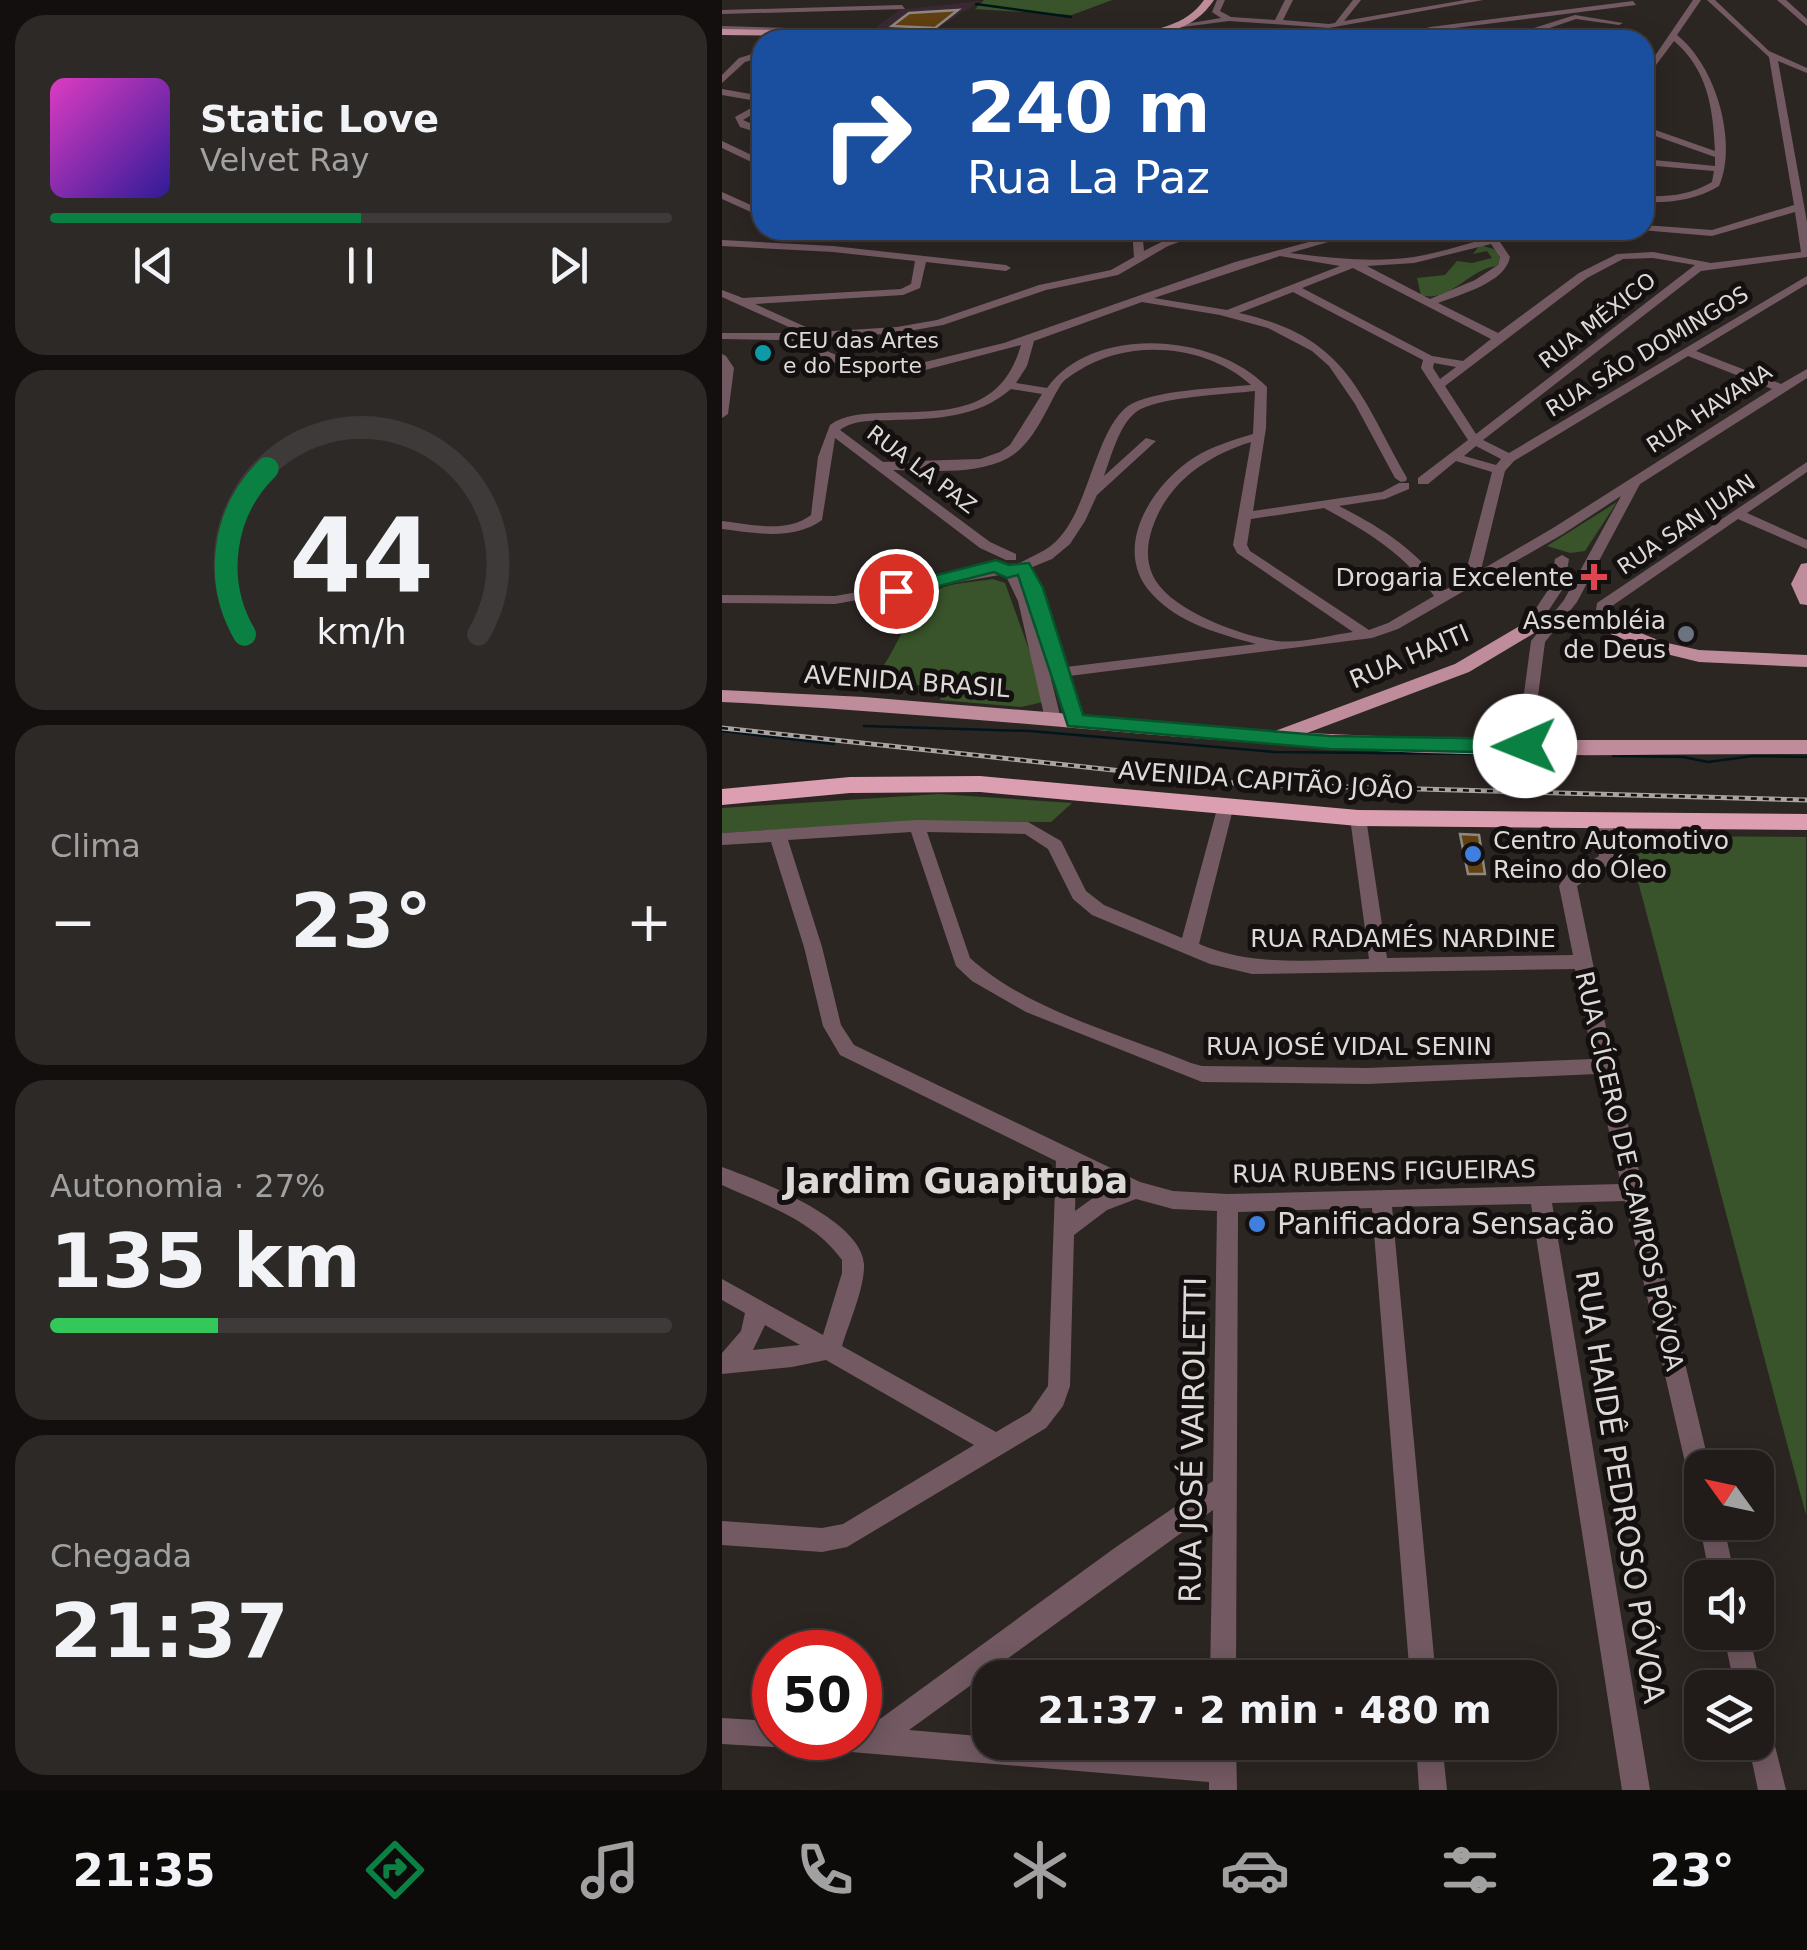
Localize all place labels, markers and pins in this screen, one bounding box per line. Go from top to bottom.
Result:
place label: CEU das Artes e do Esporte [783,328,939,378]
marker: CEU das Artes e do Esporte [752,342,774,364]
pin [854,549,939,634]
place label: Drogaria Excelente [1335,563,1574,592]
marker: Drogaria Excelente [1583,566,1605,588]
place label: Assembléia de Deus [1523,606,1666,664]
marker: Assembléia de Deus [1675,623,1697,645]
place label: Centro Automotivo Reino do Óleo [1493,826,1729,884]
marker: Centro Automotivo Reino do Óleo [1462,843,1484,865]
place label: Panificadora Sensação [1277,1206,1615,1241]
marker: Panificadora Sensação [1246,1213,1268,1235]

